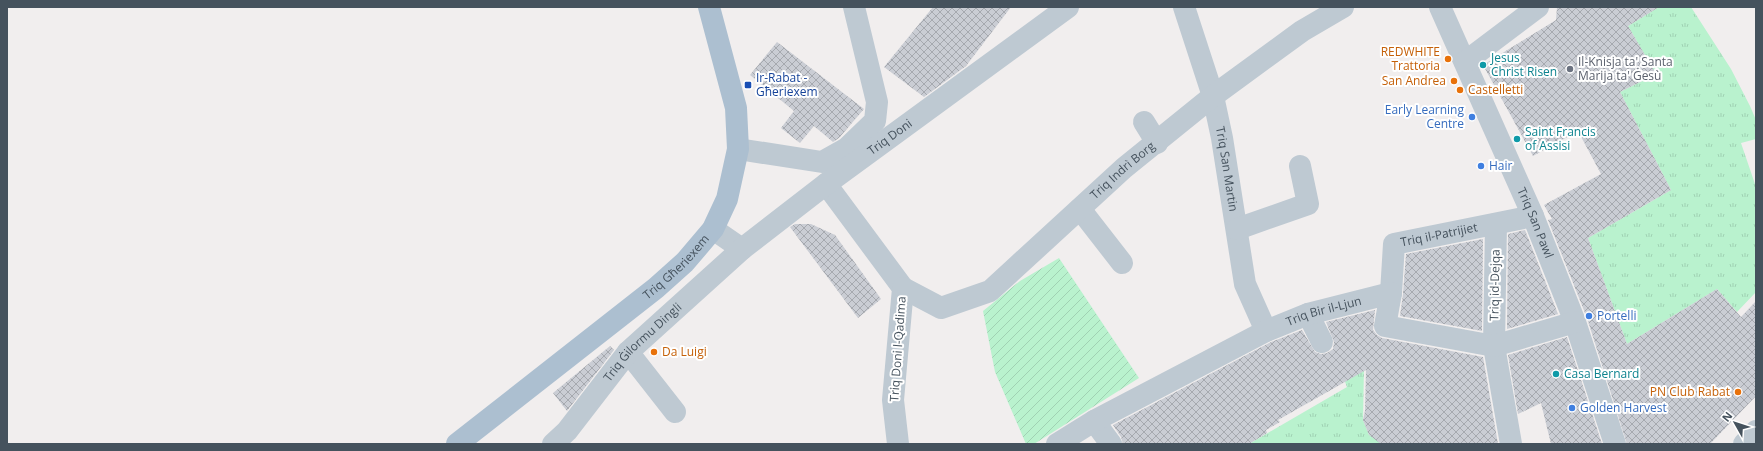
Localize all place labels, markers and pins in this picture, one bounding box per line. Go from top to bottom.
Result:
place label: REDWHITE Trattoria [1381,43,1440,74]
place label: Jesus Christ Risen [1490,49,1557,80]
place label: Il-Knisja ta' Santa Marija ta' Ġesù [1578,53,1673,84]
marker: REDWHITE Trattoria [1443,54,1453,64]
marker: Jesus Christ Risen [1478,60,1488,70]
marker: Il-Knisja ta' Santa Marija ta' Ġesù [1565,64,1575,74]
place label: Ir-Rabat - Għeriexem [756,69,818,100]
place label: San Andrea [1382,72,1446,89]
marker: San Andrea [1449,76,1459,86]
marker: Ir-Rabat - Għeriexem [743,80,753,90]
place label: Castelletti [1468,81,1523,98]
marker: Castelletti [1455,85,1465,95]
place label: Early Learning Centre [1385,101,1464,132]
marker: Early Learning Centre [1467,112,1477,122]
place label: Saint Francis of Assisi [1525,123,1596,154]
marker: Saint Francis of Assisi [1512,134,1522,144]
place label: Hair [1489,157,1513,174]
marker: Hair [1476,161,1486,171]
place label: Portelli [1597,307,1636,324]
marker: Portelli [1584,311,1594,321]
place label: Da Luigi [662,343,707,360]
marker: Da Luigi [649,347,659,357]
place label: Casa Bernard [1564,365,1639,382]
marker: Casa Bernard [1551,369,1561,379]
place label: PN Club Rabat [1650,383,1730,400]
marker: PN Club Rabat [1733,387,1743,397]
place label: Golden Harvest [1580,399,1667,416]
marker: Golden Harvest [1567,403,1577,413]

